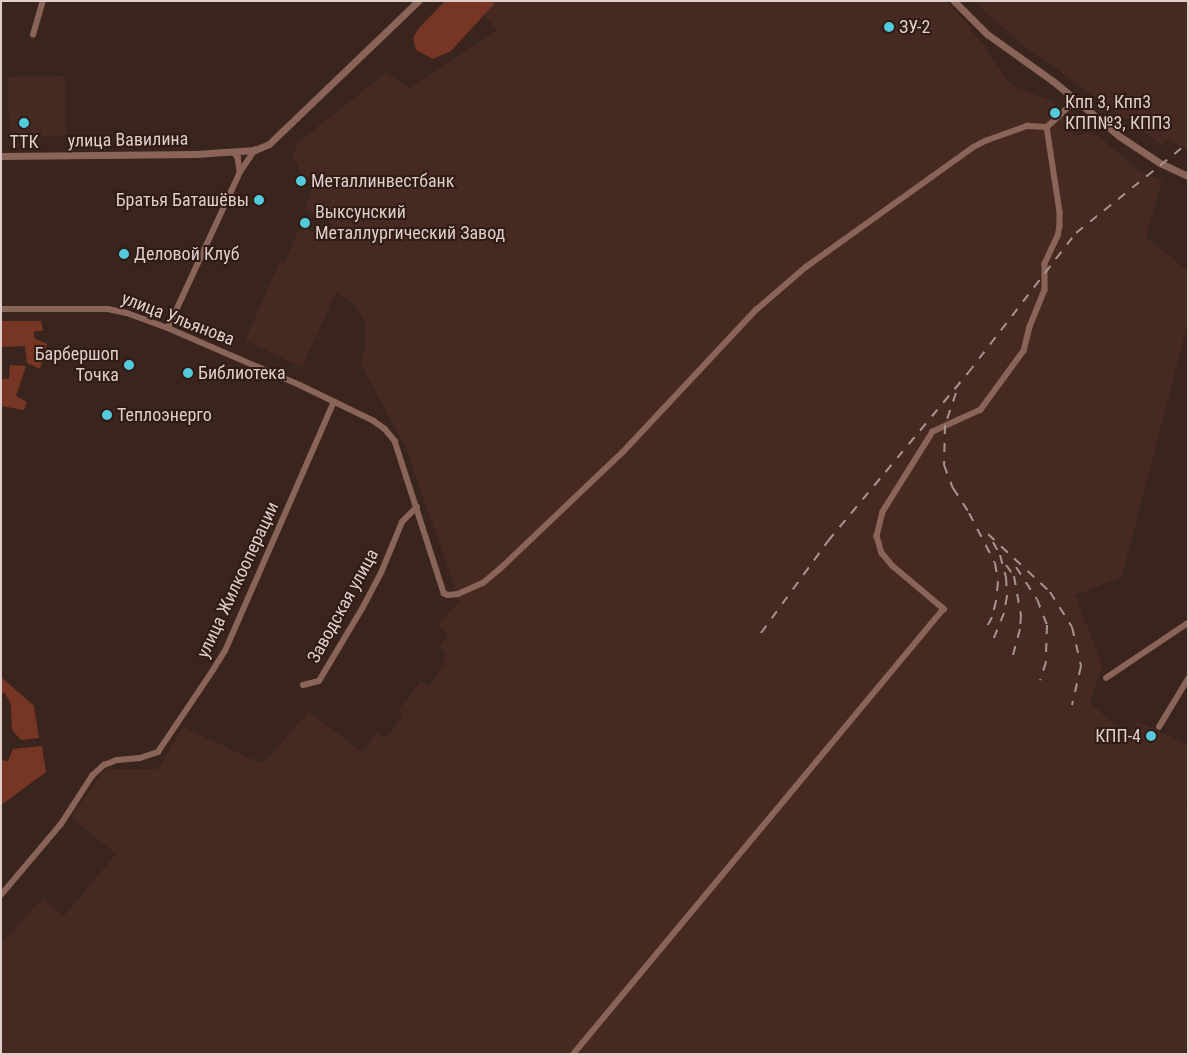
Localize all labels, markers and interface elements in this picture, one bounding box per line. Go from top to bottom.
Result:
place label: ЗУ-2 [899,16,930,38]
marker: ЗУ-2 [883,21,895,33]
place label: Кпп 3, Кпп3 КПП№3, КПП3 [1065,92,1171,134]
marker: Кпп 3, Кпп3 КПП№3, КПП3 [1049,107,1061,119]
marker: ТТК [18,117,30,129]
street label: улица Вавилина [68,128,188,152]
place label: ТТК [10,131,38,153]
place label: Металлинвестбанк [311,170,454,192]
marker: Металлинвестбанк [295,175,307,187]
place label: Братья Баташёвы [116,189,249,211]
marker: Братья Баташёвы [253,194,265,206]
place label: Выксунский Металлургический Завод [315,202,505,244]
marker: Выксунский Металлургический Завод [299,217,311,229]
place label: Деловой Клуб [134,243,239,265]
marker: Деловой Клуб [118,248,130,260]
street label: улица Ульянова [118,288,238,350]
place label: Барбершоп Точка [35,344,119,386]
marker: Барбершоп Точка [123,359,135,371]
place label: Библиотека [198,362,286,384]
marker: Библиотека [182,367,194,379]
place label: Теплоэнерго [117,404,212,426]
marker: Теплоэнерго [101,409,113,421]
street label: улица Жилкооперации [192,499,284,661]
street label: Заводская улица [303,545,383,667]
place label: КПП-4 [1095,725,1141,747]
marker: КПП-4 [1145,730,1157,742]

